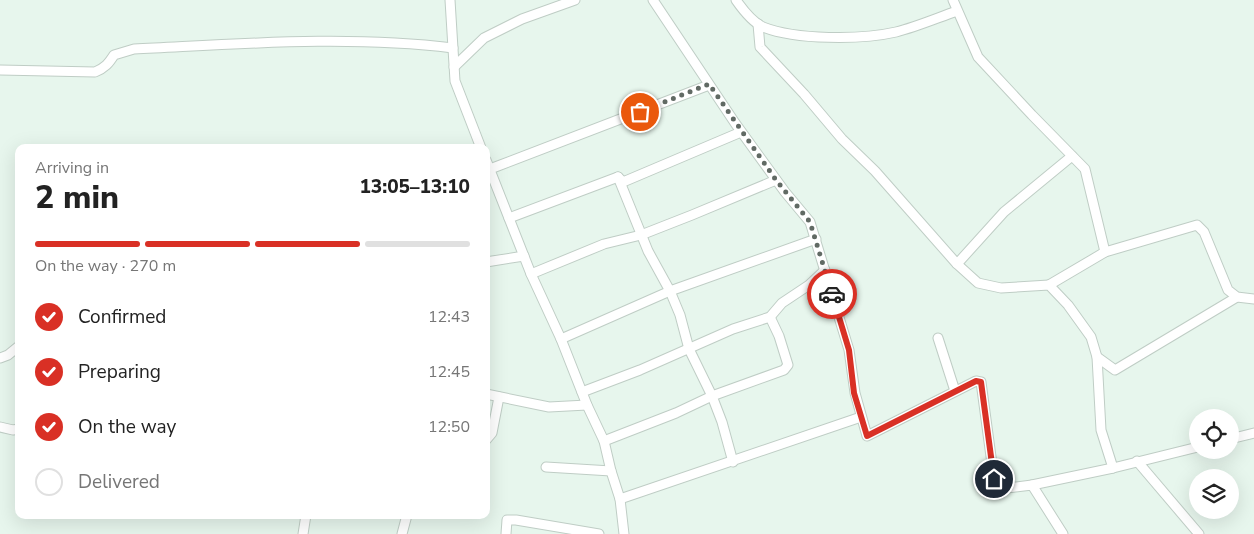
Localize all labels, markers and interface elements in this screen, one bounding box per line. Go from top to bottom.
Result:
pin [619,91,661,133]
icon: bag [626,98,654,126]
text: Arriving in [35,157,109,179]
text: 13:05–13:10 [359,174,470,200]
text: 2 min [35,176,119,219]
text: On the way · 270 m [35,255,176,277]
courier [807,269,857,319]
icon: car [818,280,846,308]
icon: check [35,303,63,331]
text: Confirmed [78,304,166,330]
text: 12:43 [428,306,470,328]
icon: check [35,358,63,386]
text: Preparing [78,359,161,385]
text: 12:45 [428,361,470,383]
map controls [1189,409,1239,519]
button: locate [1189,409,1239,459]
icon: check [35,413,63,441]
text: On the way [78,414,176,440]
text: 12:50 [428,416,470,438]
pin [973,458,1015,500]
icon: home [980,465,1008,493]
text: Delivered [78,469,160,495]
button: layers [1189,469,1239,519]

